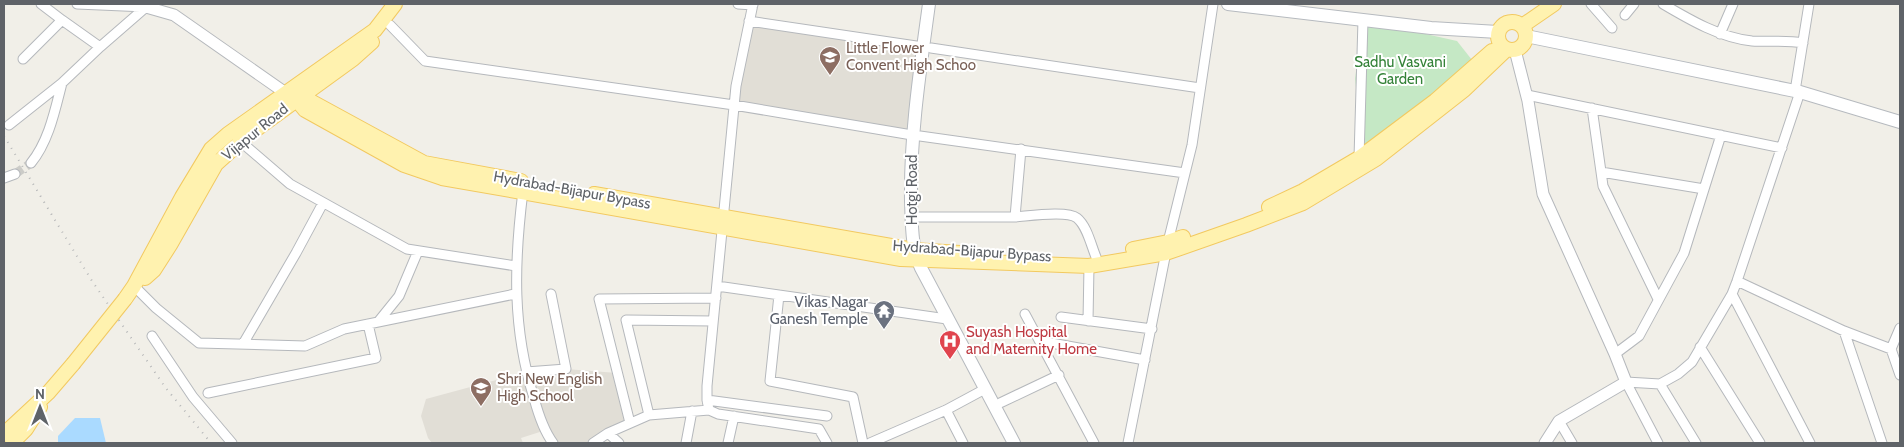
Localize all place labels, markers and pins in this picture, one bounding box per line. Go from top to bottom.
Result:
place label: Little Flower Convent High Schoo [846,39,976,74]
school or university icon: Little Flower Convent High Schoo [818,45,842,76]
place label: Vikas Nagar Ganesh Temple [770,293,868,328]
temple icon: Vikas Nagar Ganesh Temple [872,299,896,330]
place label: Suyash Hospital and Maternity Home [966,323,1097,358]
hospital icon: Suyash Hospital and Maternity Home [938,329,962,360]
place label: Shri New English High School [497,370,602,405]
school or university icon: Shri New English High School [469,376,493,407]

